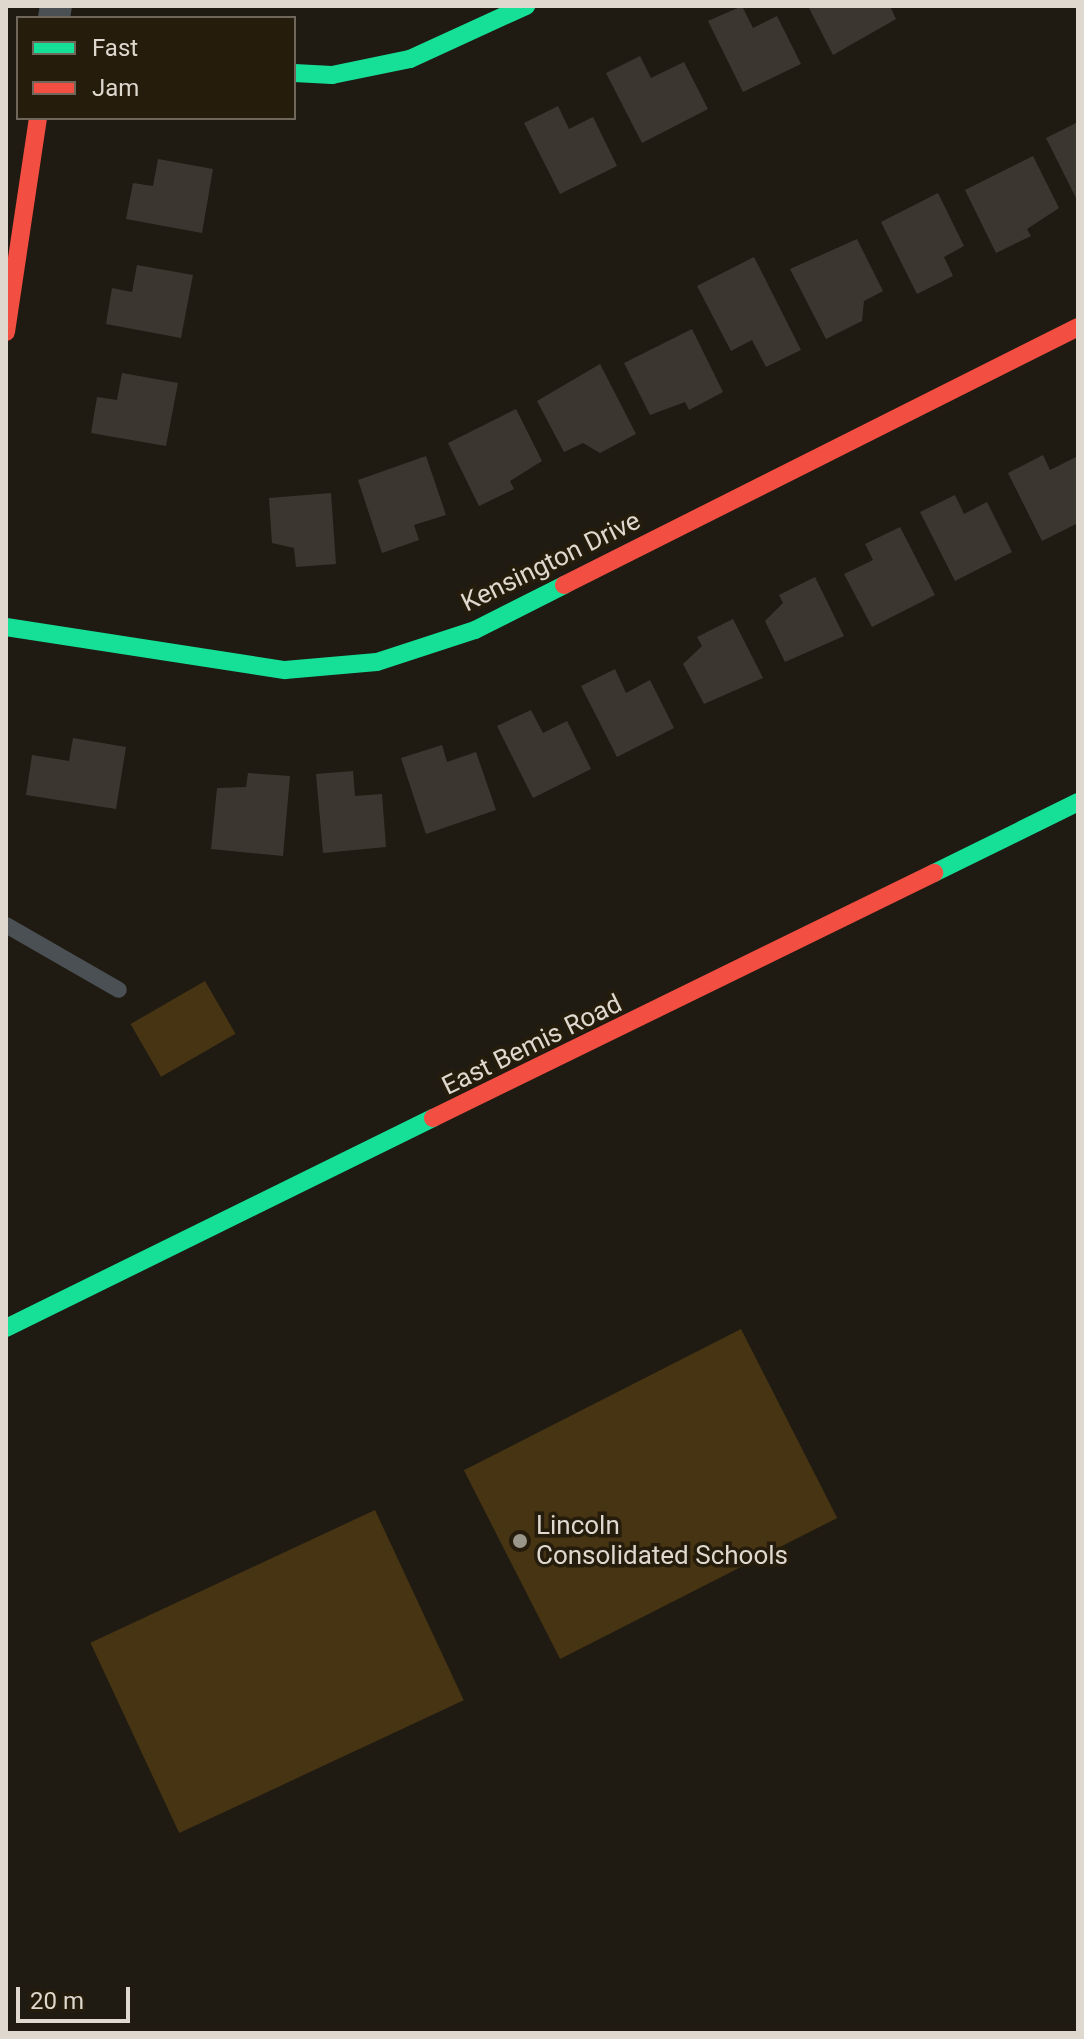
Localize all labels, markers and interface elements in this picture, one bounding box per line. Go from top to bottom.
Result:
legend [16,16,296,120]
text: Fast [92,34,138,62]
text: Jam [92,74,139,102]
street label: Kensington Drive [456,505,646,619]
street label: East Bemis Road [437,988,627,1102]
place label: Lincoln Consolidated Schools [536,1510,788,1572]
marker: Lincoln Consolidated Schools [511,1532,529,1550]
scale bar [20,1971,134,2021]
text: 20 m [30,1987,84,2015]

